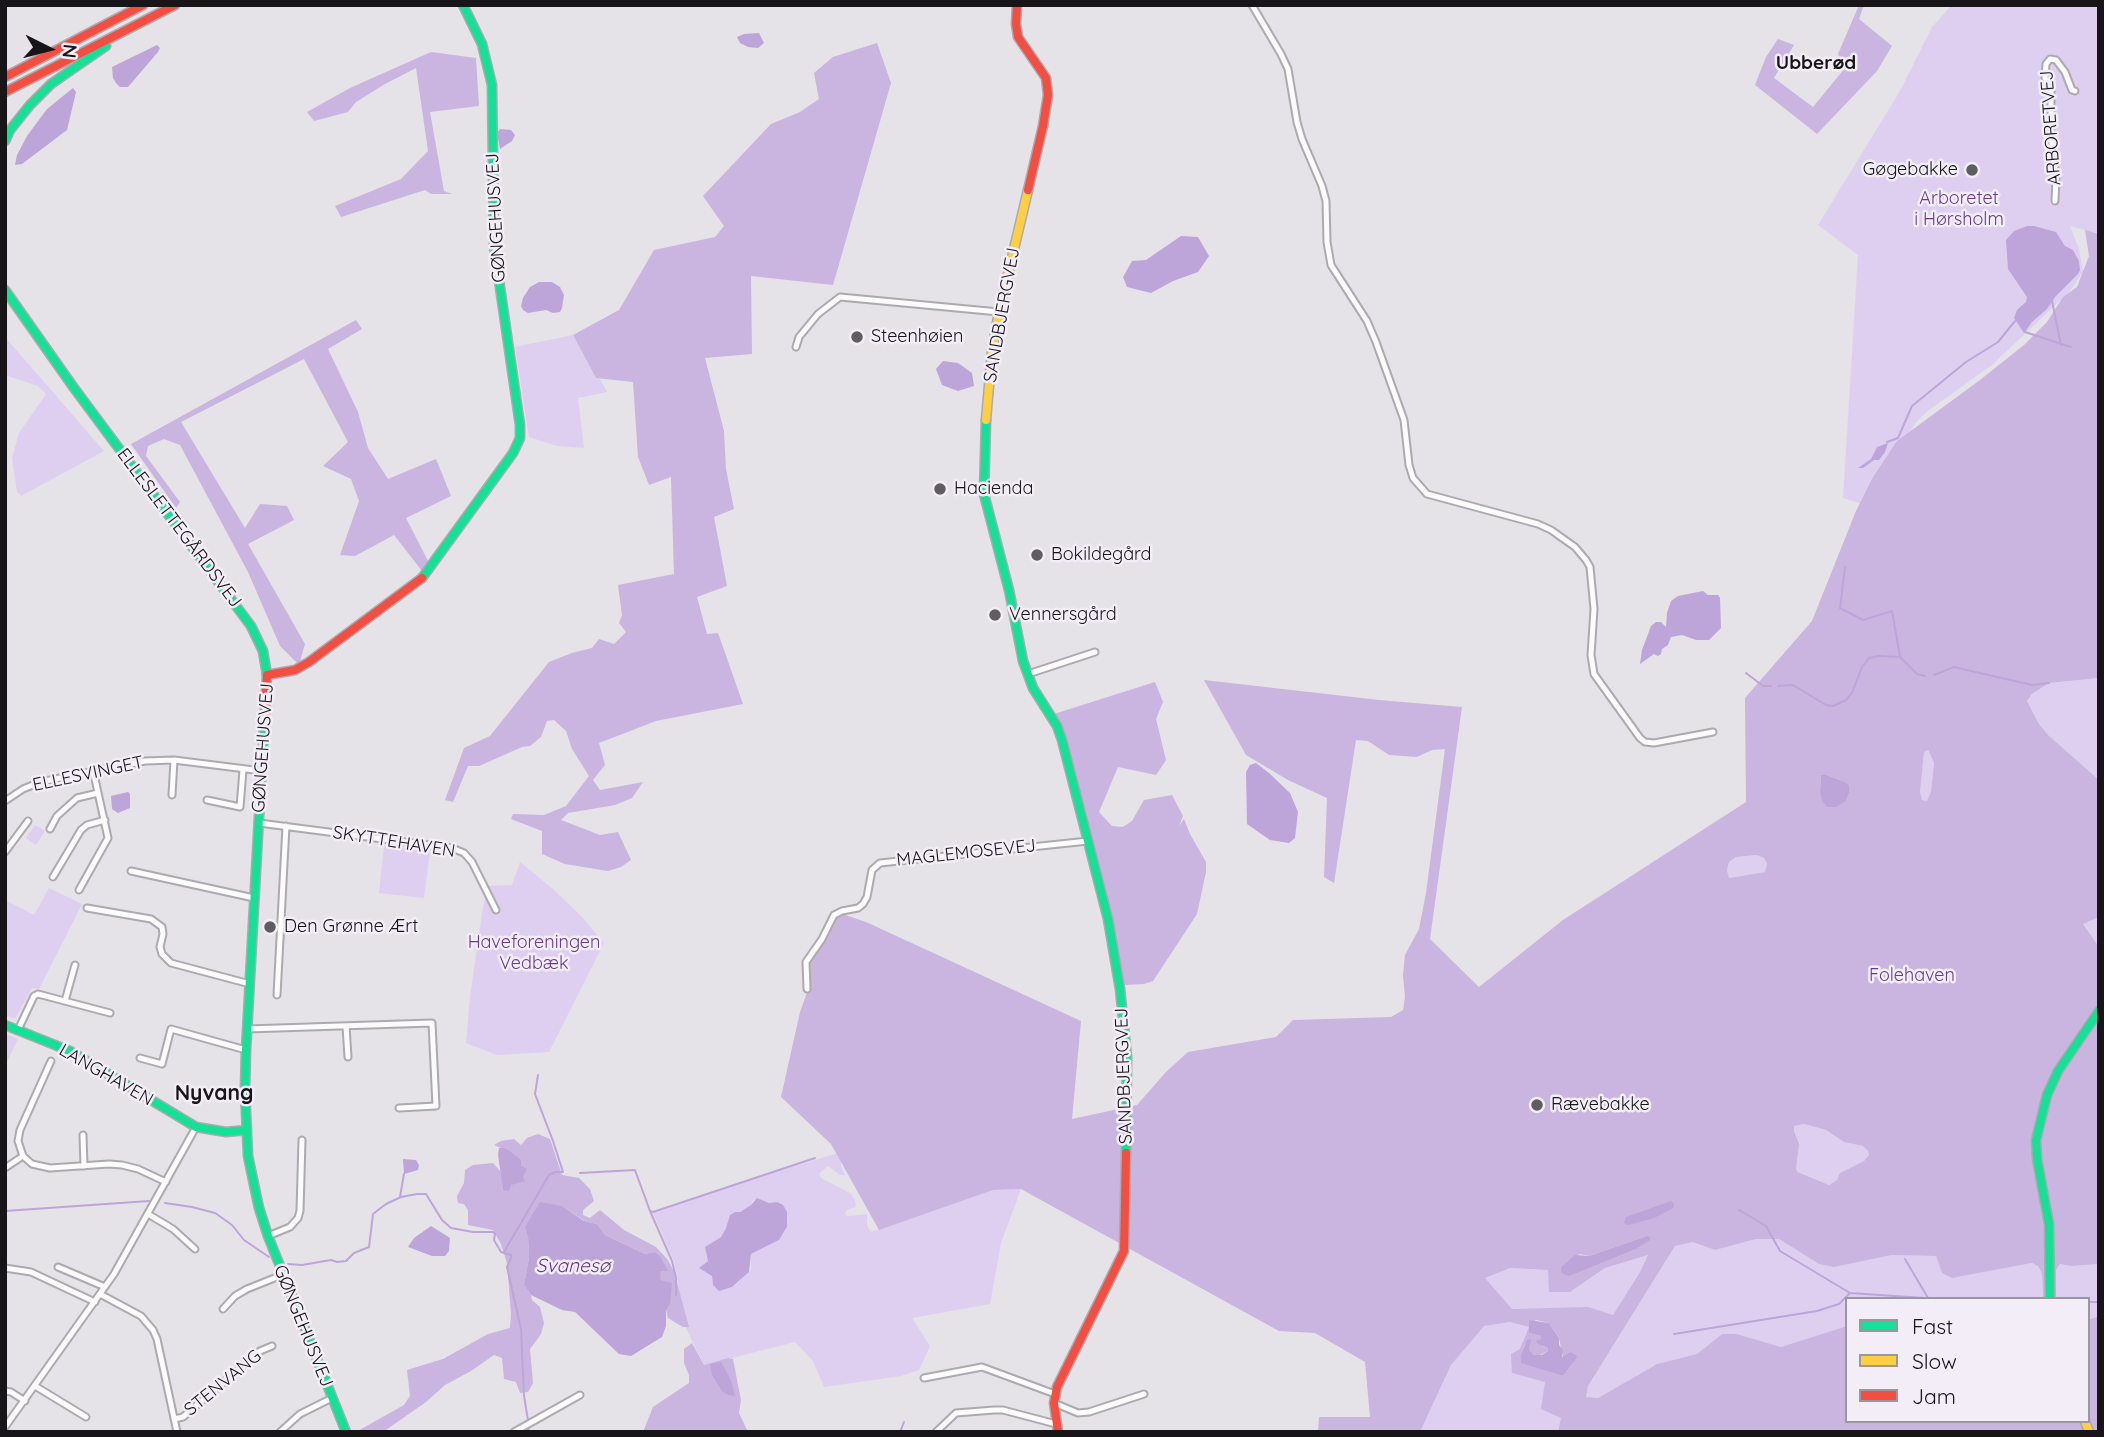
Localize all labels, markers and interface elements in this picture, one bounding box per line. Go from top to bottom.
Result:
north arrow [14,14,84,84]
text: N [57,43,83,59]
district label: Ubberød [1776,52,1856,74]
street label: ARBORETVEJ [2036,70,2066,186]
street label: GØNGEHUSVEJ [482,153,510,283]
place label: Gøgebakke [1863,159,1958,181]
marker: Gøgebakke [1964,162,1980,178]
park label: Arboretet i Hørsholm [1914,188,2004,230]
street label: SANDBJERGVEJ [980,246,1024,384]
place label: Steenhøien [871,326,963,348]
marker: Steenhøien [849,329,865,345]
street label: ELLESLETTEGÅRDSVEJ [112,444,246,612]
place label: Hacienda [954,478,1033,500]
marker: Hacienda [932,481,948,497]
place label: Bokildegård [1051,544,1151,566]
marker: Bokildegård [1029,547,1045,563]
place label: Vennersgård [1009,604,1117,626]
marker: Vennersgård [987,607,1003,623]
street label: GØNGEHUSVEJ [248,683,278,813]
street label: ELLESVINGET [31,752,145,796]
street label: SKYTTEHAVEN [331,822,457,862]
street label: MAGLEMOSEVEJ [895,835,1037,871]
place label: Den Grønne Ært [284,916,418,938]
marker: Den Grønne Ært [262,919,278,935]
park label: Haveforeningen Vedbæk [468,932,600,974]
park label: Folehaven [1869,965,1955,987]
street label: SANDBJERGVEJ [1111,1007,1137,1145]
street label: LANGHAVEN [55,1039,157,1111]
district label: Nyvang [175,1081,253,1107]
place label: Rævebakke [1551,1094,1650,1116]
marker: Rævebakke [1529,1097,1545,1113]
water label: Svanesø [536,1255,610,1277]
street label: GØNGEHUSVEJ [269,1262,337,1390]
legend [1845,1297,2090,1423]
text: Fast [1912,1313,1953,1339]
street label: STENVANG [180,1345,266,1421]
text: Slow [1912,1348,1957,1374]
text: Jam [1912,1383,1956,1409]

